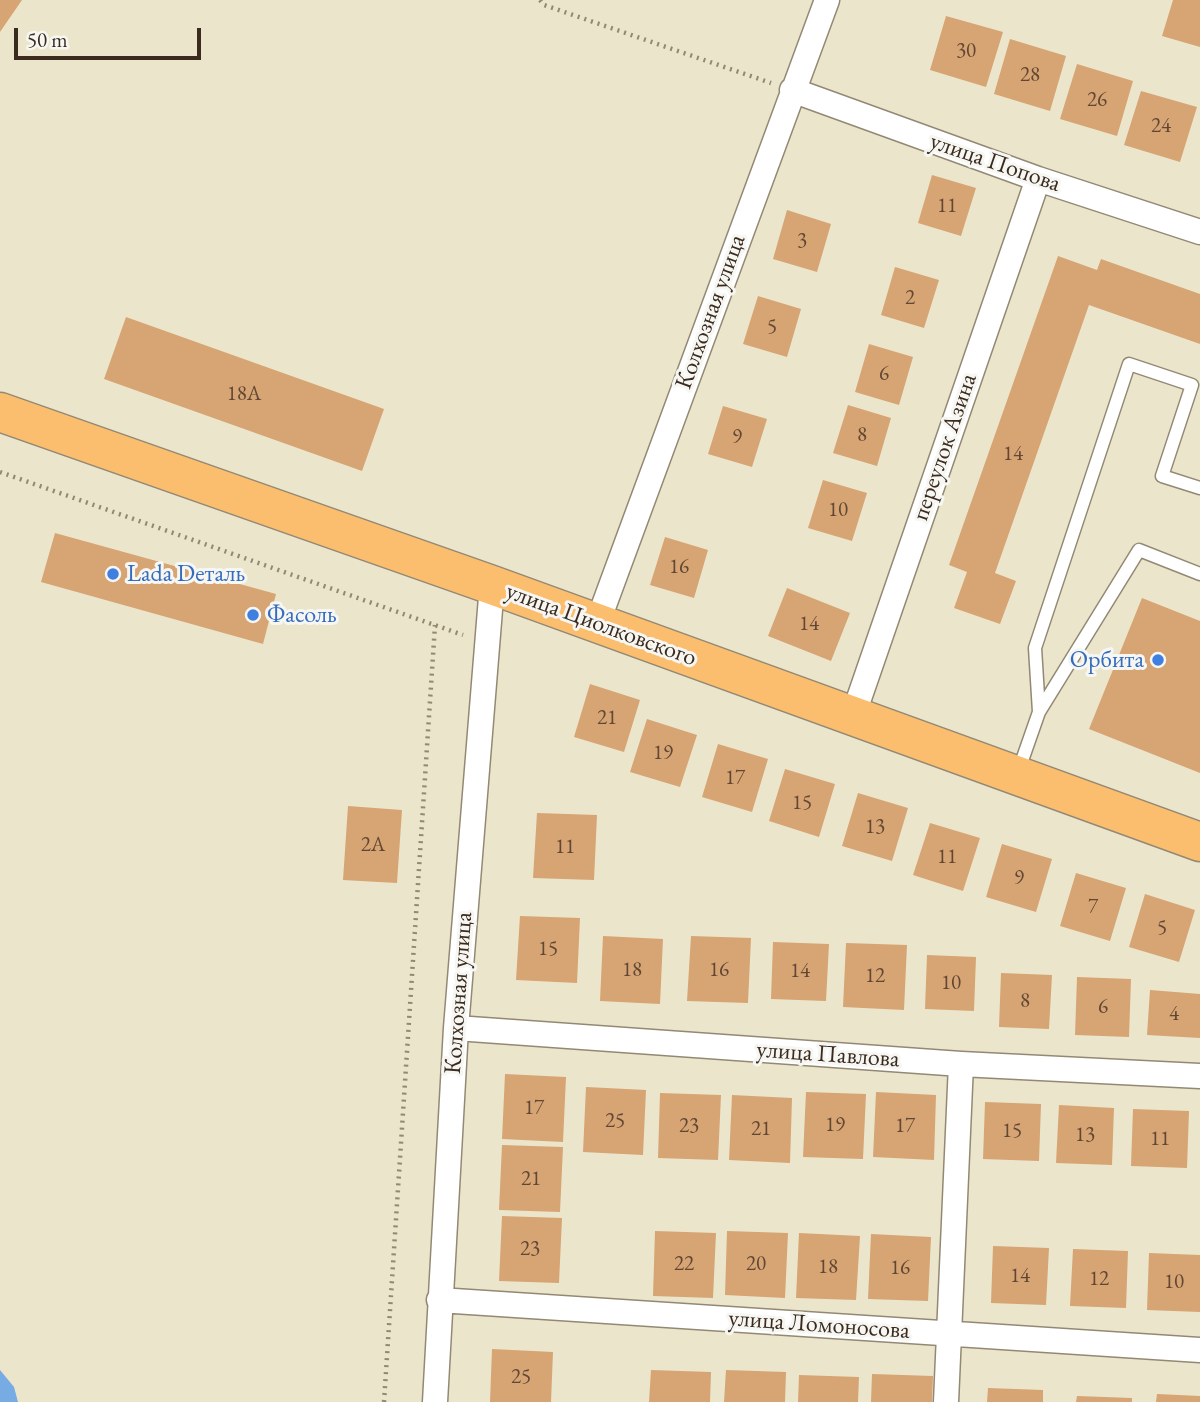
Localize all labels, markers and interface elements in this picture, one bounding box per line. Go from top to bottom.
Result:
scale bar [18,14,205,58]
text: 50 m [27,26,68,53]
house number: 30 [956,38,976,64]
house number: 28 [1020,62,1040,88]
house number: 26 [1087,87,1107,113]
house number: 24 [1151,113,1171,139]
street label: улица Попова [926,127,1064,199]
house number: 11 [937,193,957,219]
house number: 3 [797,228,807,254]
street label: Колхозная улица [670,231,752,393]
house number: 2 [905,285,915,311]
house number: 5 [767,314,777,340]
house number: 6 [879,361,889,387]
street label: переулок Азина [906,370,984,524]
house number: 18А [227,381,261,407]
house number: 8 [857,422,867,448]
house number: 9 [732,424,742,450]
house number: 14 [1003,441,1023,467]
house number: 10 [828,497,848,523]
house number: 16 [669,554,689,580]
place label: Lada Dеталь [127,560,245,588]
marker: Lada Dеталь [105,566,121,582]
street label: улица Циолковского [502,577,700,673]
place label: Фасоль [267,601,337,629]
marker: Фасоль [245,607,261,623]
house number: 14 [799,611,819,637]
place label: Орбита [1070,646,1144,674]
marker: Орбита [1150,652,1166,668]
house number: 21 [597,705,617,731]
house number: 19 [653,740,673,766]
house number: 17 [725,765,745,791]
house number: 15 [792,790,812,816]
house number: 13 [865,814,885,840]
house number: 2А [361,832,385,858]
house number: 11 [555,834,575,860]
house number: 11 [937,844,957,870]
house number: 9 [1014,865,1024,891]
house number: 7 [1088,894,1098,920]
street label: Колхозная улица [439,911,479,1075]
house number: 5 [1157,915,1167,941]
house number: 15 [538,936,558,962]
house number: 18 [622,957,642,983]
house number: 16 [709,957,729,983]
house number: 14 [790,958,810,984]
house number: 12 [865,963,885,989]
house number: 10 [941,970,961,996]
house number: 8 [1020,988,1030,1014]
house number: 6 [1098,994,1108,1020]
house number: 4 [1169,1001,1179,1027]
street label: улица Павлова [756,1036,900,1074]
house number: 17 [524,1095,544,1121]
house number: 25 [605,1108,625,1134]
house number: 19 [825,1112,845,1138]
house number: 23 [679,1113,699,1139]
house number: 17 [895,1113,915,1139]
house number: 21 [751,1116,771,1142]
house number: 15 [1002,1118,1022,1144]
house number: 13 [1075,1122,1095,1148]
house number: 11 [1150,1126,1170,1152]
house number: 21 [521,1166,541,1192]
house number: 23 [520,1236,540,1262]
house number: 22 [674,1251,694,1277]
house number: 20 [746,1251,766,1277]
house number: 18 [818,1254,838,1280]
house number: 16 [890,1255,910,1281]
house number: 14 [1010,1263,1030,1289]
house number: 12 [1089,1266,1109,1292]
house number: 10 [1164,1269,1184,1295]
street label: улица Ломоносова [727,1304,911,1346]
house number: 25 [511,1364,531,1390]

